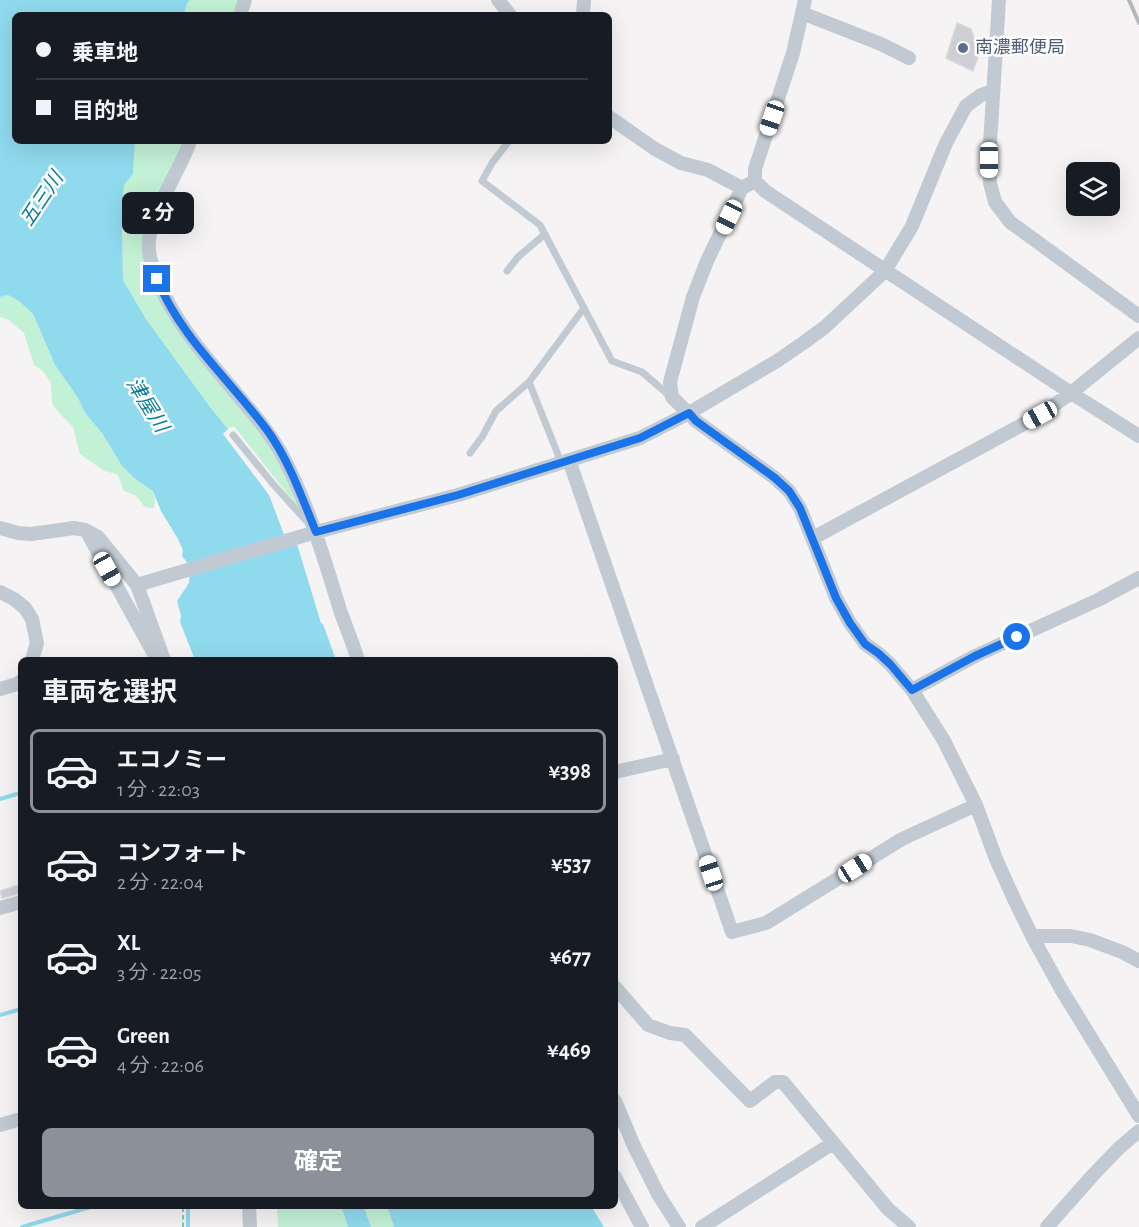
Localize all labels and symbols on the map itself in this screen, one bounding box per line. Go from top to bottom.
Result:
place label: 南濃郵便局 [975,38,1065,57]
marker: 南濃郵便局 [956,41,970,55]
car [758,98,786,138]
car [980,142,998,178]
water label: 五三川 [17,167,68,229]
callout: 2 分 [121,192,193,234]
car [713,197,745,237]
route end [143,265,170,292]
water label: 津屋川 [123,374,173,437]
car [1020,398,1060,432]
car [90,549,124,589]
route start [1003,623,1030,650]
car [835,851,875,885]
car [697,853,725,893]

